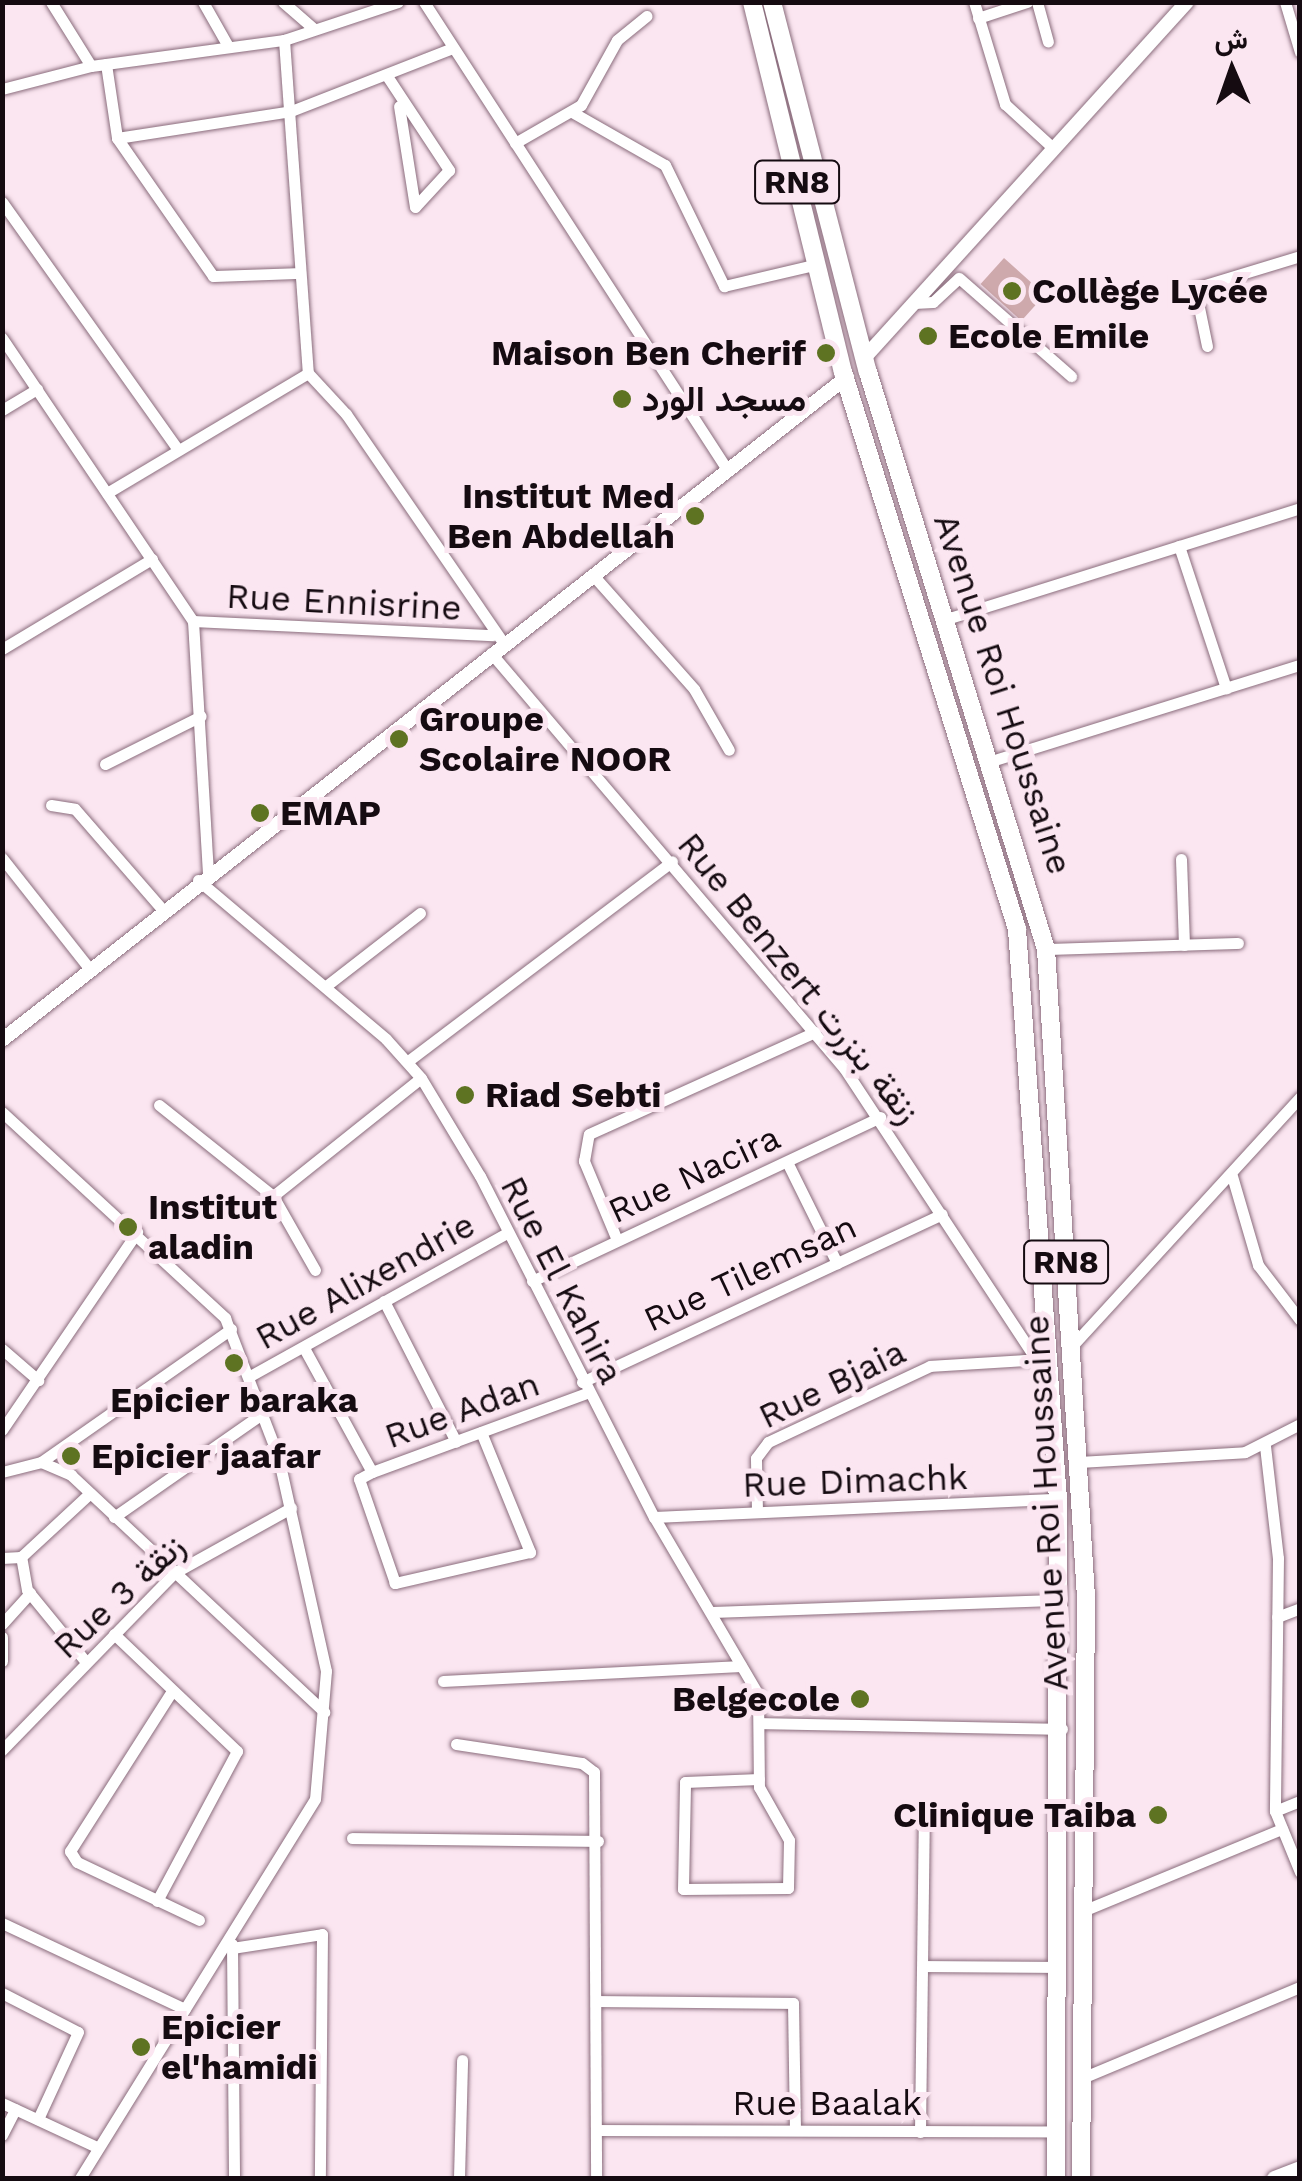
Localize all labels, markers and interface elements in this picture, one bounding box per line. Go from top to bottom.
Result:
north arrow [1182,20,1282,120]
text: ش [1214,22,1248,57]
road number: RN8 [752,155,842,209]
place label: Collège Lycée [1032,270,1268,312]
marker: Collège Lycée [1001,280,1023,302]
place label: Ecole Emile [948,315,1149,357]
marker: Ecole Emile [917,325,939,347]
place label: Maison Ben Cherif [491,332,806,374]
marker: Maison Ben Cherif [815,342,837,364]
place label: مسجد الورد [642,378,806,420]
marker: مسجد الورد [611,388,633,410]
place label: Institut Med Ben Abdellah [446,475,675,557]
marker: Institut Med Ben Abdellah [684,505,706,527]
street label: Avenue Roi Houssaine [925,508,1081,880]
street label: Rue Ennisrine [225,575,463,629]
place label: Groupe Scolaire NOOR [419,698,671,780]
marker: Groupe Scolaire NOOR [388,728,410,750]
place label: EMAP [280,792,381,834]
marker: EMAP [249,802,271,824]
street label: Rue Benzert زنقة بنزرت [669,824,929,1132]
place label: Riad Sebti [485,1074,661,1116]
marker: Riad Sebti [454,1084,476,1106]
street label: Rue Nacira [602,1116,786,1232]
street label: Rue El Kahira [491,1169,633,1391]
place label: Institut aladin [148,1186,277,1268]
street label: Rue Alixendrie [248,1203,482,1359]
street label: Rue Tilemsan [637,1205,863,1341]
marker: Institut aladin [117,1216,139,1238]
road number: RN8 [1021,1235,1111,1289]
street label: Avenue Roi Houssaine [1015,1314,1077,1692]
street label: Rue Bjaia [752,1331,912,1437]
marker: Epicier baraka [223,1352,245,1374]
street label: Rue Adan [378,1362,546,1458]
place label: Epicier baraka [110,1379,358,1421]
place label: Epicier jaafar [91,1435,321,1477]
marker: Epicier jaafar [60,1445,82,1467]
street label: Rue Dimachk [742,1456,968,1506]
street label: Rue 3 زنقة [45,1525,193,1667]
place label: Belgecole [672,1678,840,1720]
marker: Belgecole [849,1688,871,1710]
place label: Clinique Taiba [893,1794,1136,1836]
marker: Clinique Taiba [1145,1802,1171,1828]
place label: Epicier el'hamidi [161,2006,318,2088]
marker: Epicier el'hamidi [130,2036,152,2058]
street label: Rue Baalak [732,2082,922,2124]

